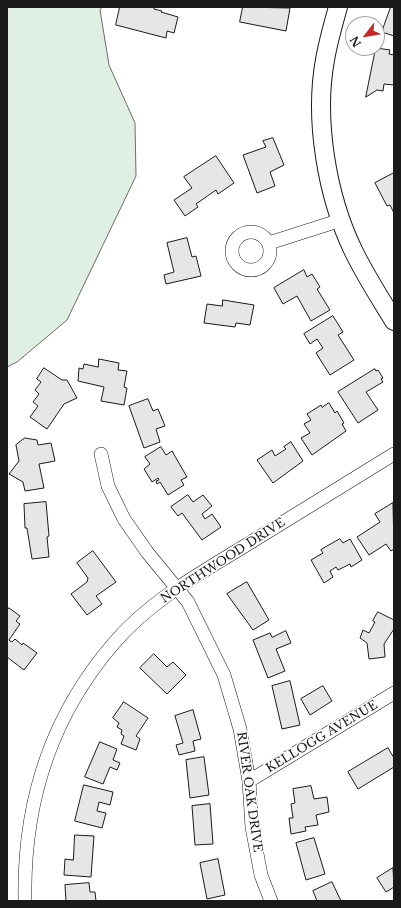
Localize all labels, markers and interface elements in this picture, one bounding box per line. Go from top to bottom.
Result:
north arrow [345,16,385,56]
text: N [347,34,364,50]
street label: NORTHWOOD DRIVE [158,515,288,607]
street label: KELLOGG AVENUE [264,698,380,776]
street label: RIVER OAK DRIVE [233,731,265,853]

